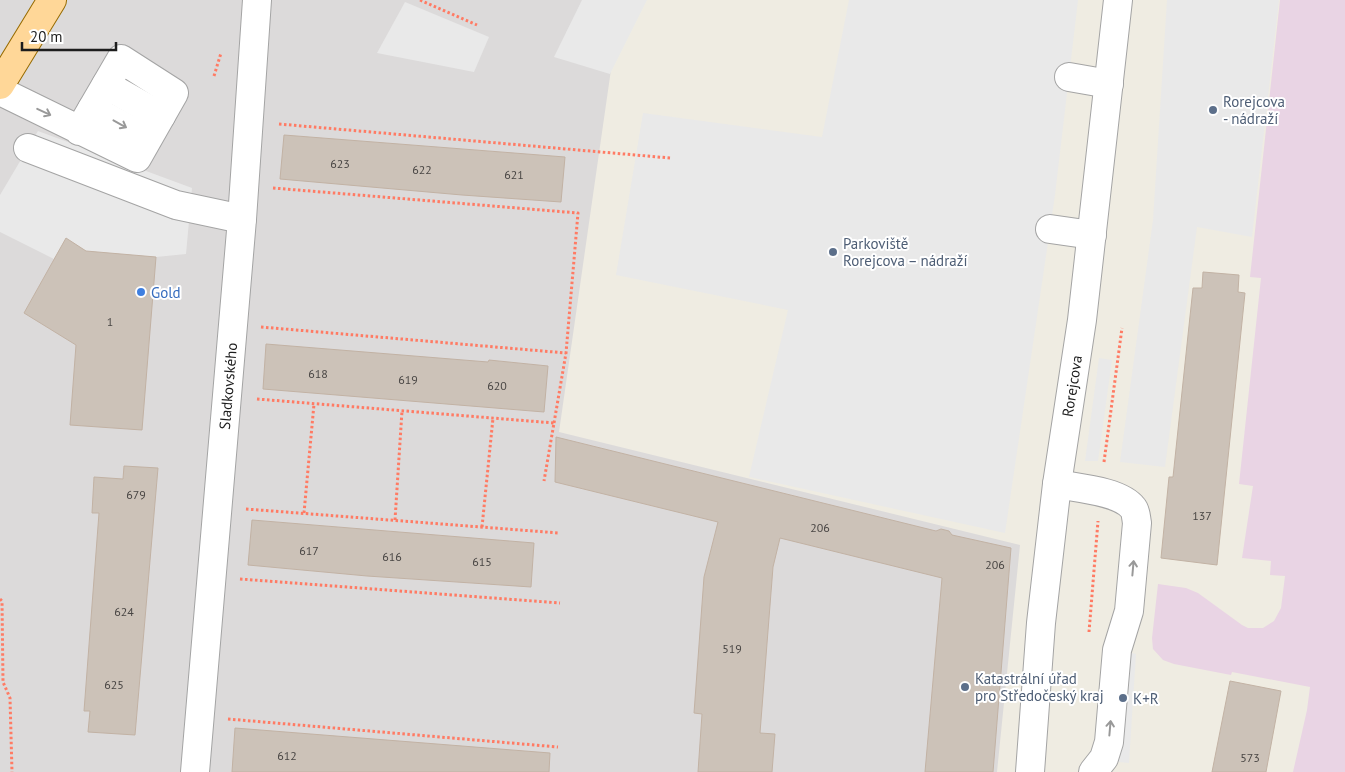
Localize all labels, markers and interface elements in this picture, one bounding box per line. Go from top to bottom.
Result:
scale bar [22,20,116,52]
text: 20 m [30,27,63,46]
place label: Rorejcova - nádraží [1223,92,1285,128]
marker: Rorejcova - nádraží [1207,104,1219,116]
one-way arrow [36,108,51,118]
one-way arrow [112,119,127,129]
house number: 623 [330,156,350,171]
house number: 622 [412,162,432,177]
house number: 621 [504,167,524,182]
place label: Parkoviště Rorejcova – nádraží [843,234,967,270]
marker: Parkoviště Rorejcova – nádraží [827,246,839,258]
place label: Gold [151,283,181,302]
marker: Gold [135,286,147,298]
house number: 1 [107,314,113,329]
street label: Sladkovského [215,342,241,430]
street label: Rorejcova [1058,354,1086,418]
house number: 618 [308,366,328,381]
house number: 619 [398,372,418,387]
house number: 620 [487,378,507,393]
house number: 679 [126,487,146,502]
house number: 137 [1192,508,1212,523]
house number: 206 [810,520,830,535]
house number: 617 [299,543,319,558]
house number: 616 [382,549,402,564]
house number: 615 [472,554,492,569]
house number: 206 [985,557,1005,572]
one-way arrow [1128,560,1137,576]
house number: 624 [114,604,134,619]
house number: 519 [722,641,742,656]
place label: Katastrální úřad pro Středočeský kraj [975,669,1104,705]
house number: 625 [104,677,124,692]
marker: Katastrální úřad pro Středočeský kraj [959,681,971,693]
place label: K+R [1133,689,1159,708]
marker: K+R [1117,692,1129,704]
one-way arrow [1106,720,1115,736]
house number: 612 [277,748,297,763]
house number: 573 [1240,750,1260,765]

